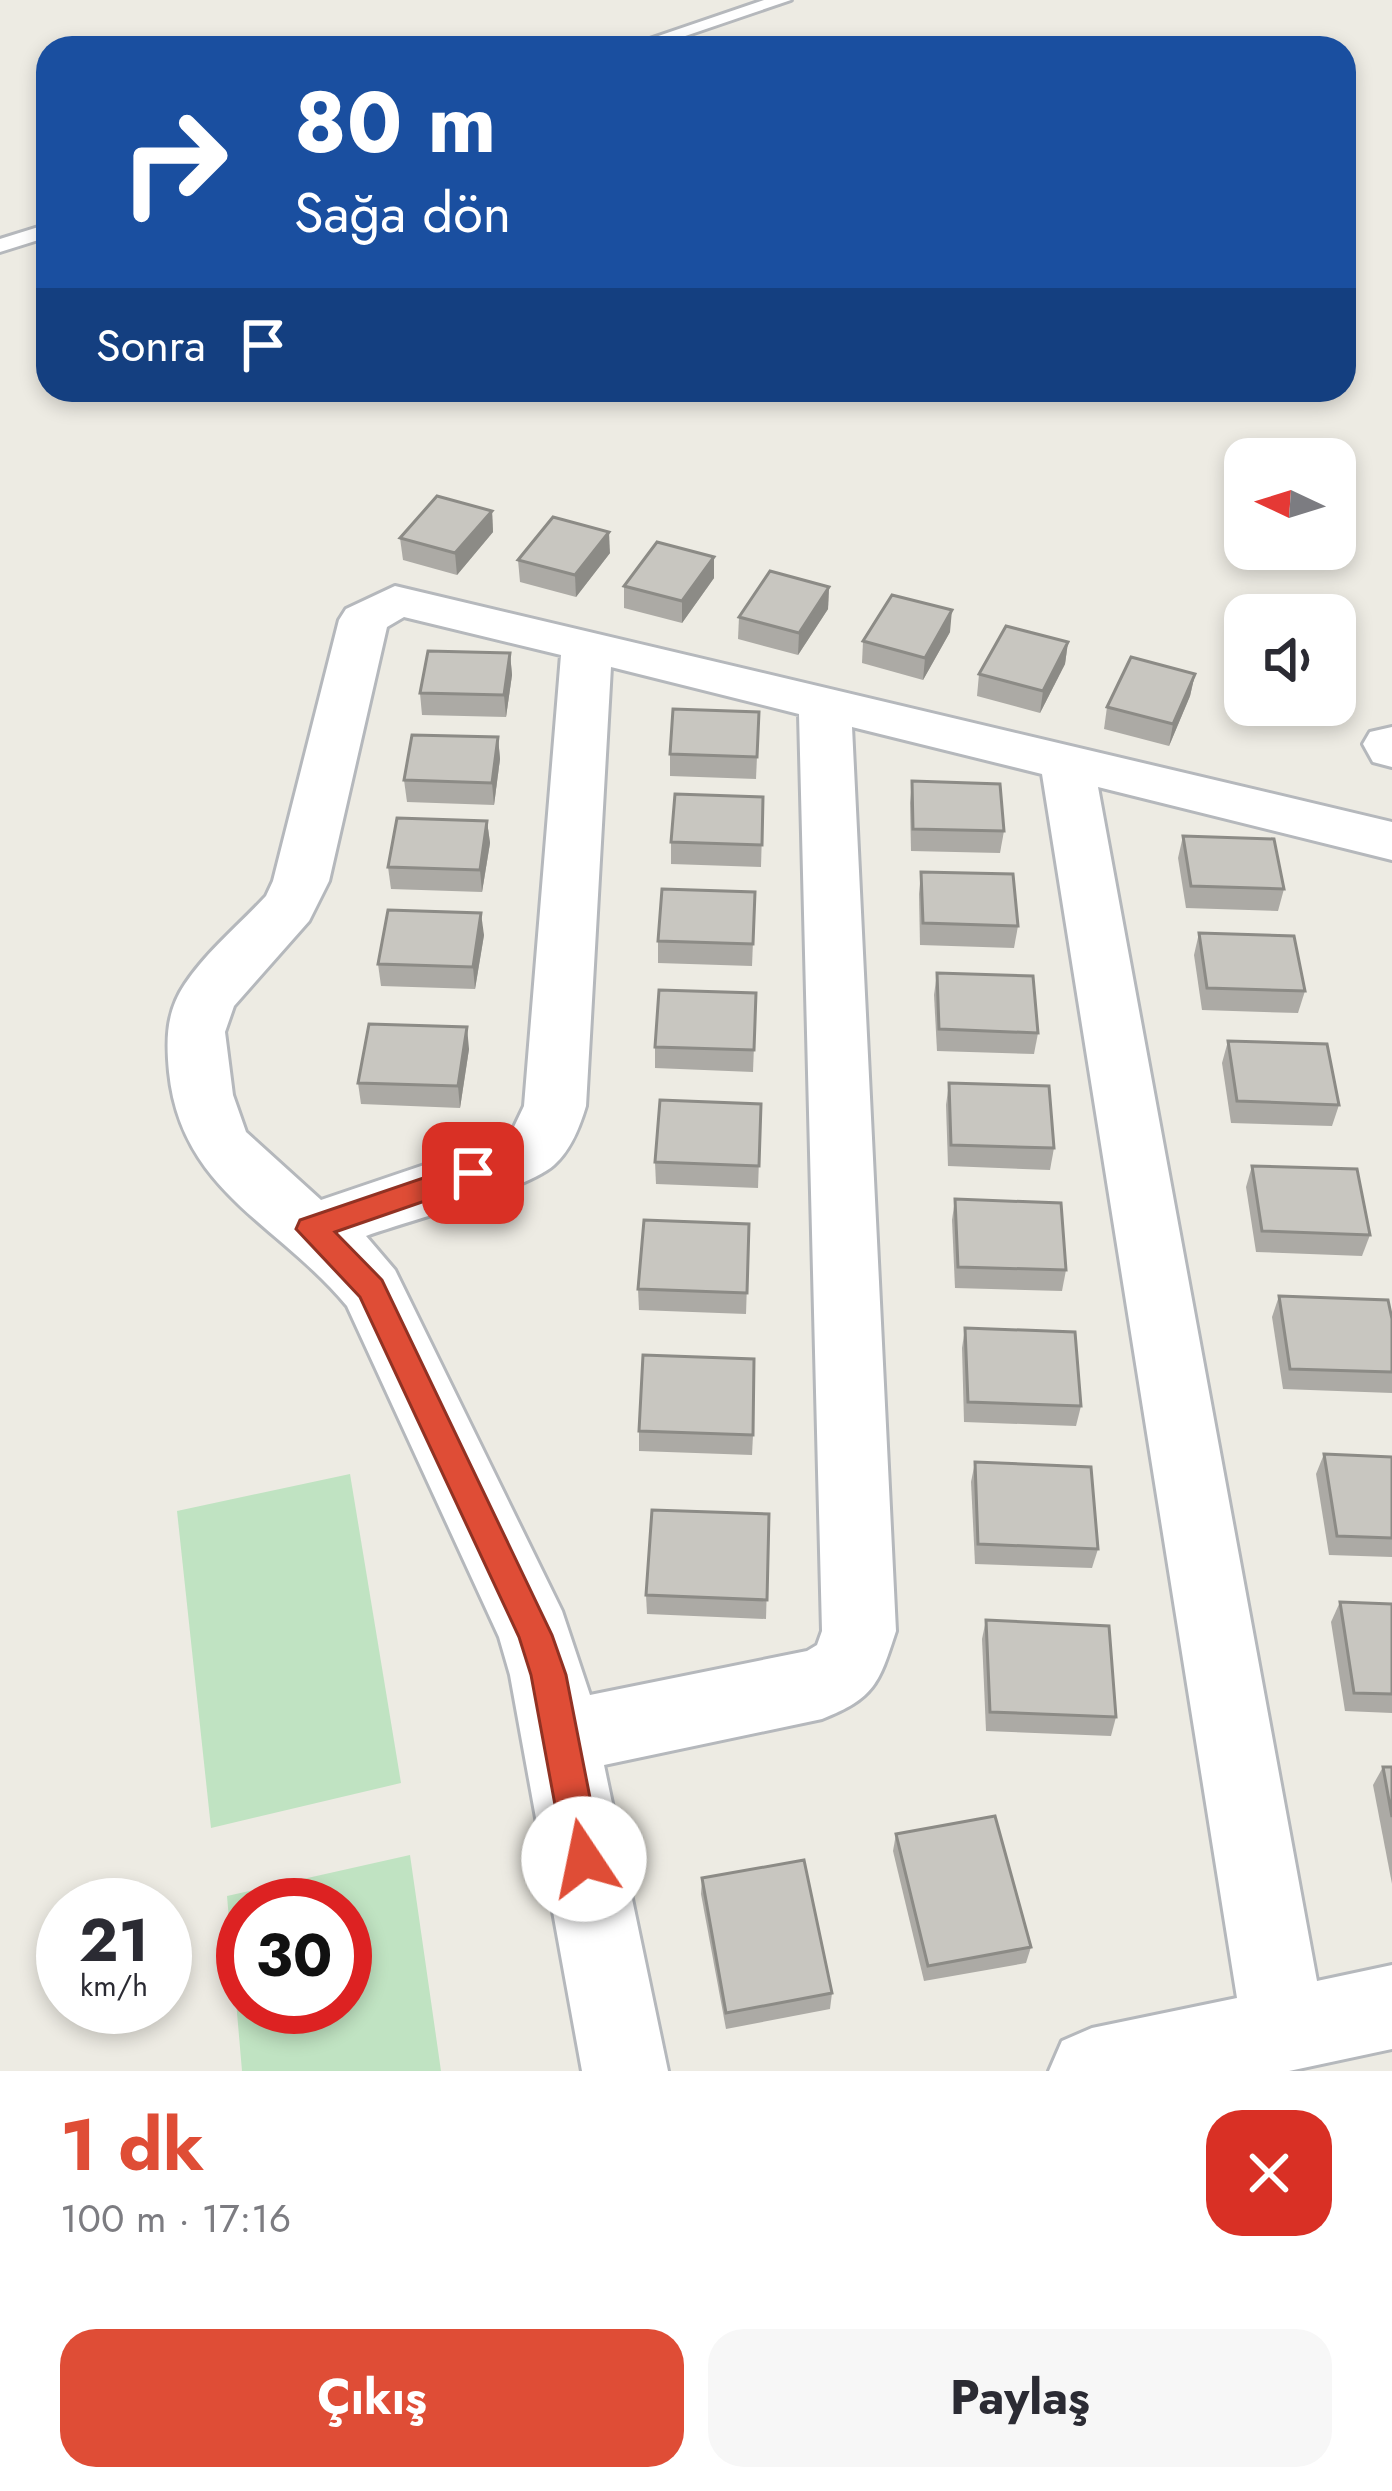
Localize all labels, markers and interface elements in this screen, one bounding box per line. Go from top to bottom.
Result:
text: 80 m [294,62,496,184]
icon: right [96,84,252,240]
text: Sağa dön [294,174,511,252]
icon: arrive [230,312,296,378]
text: Sonra [96,313,206,378]
north arrow [1224,438,1356,570]
map controls [1224,438,1356,726]
button: sound [1224,594,1356,726]
pin [422,1122,524,1224]
icon: arrive [440,1140,506,1206]
position arrow [521,1796,647,1922]
speed limit sign: 30 [216,1878,372,2034]
text: 21 [79,1897,149,1984]
text: km/h [80,1964,148,2007]
text: 1 dk [60,2093,204,2197]
button: close [1206,2110,1332,2236]
text: 100 m · 17:16 [60,2190,291,2247]
button: Çıkış [60,2329,684,2467]
button: Paylaş [708,2329,1332,2467]

